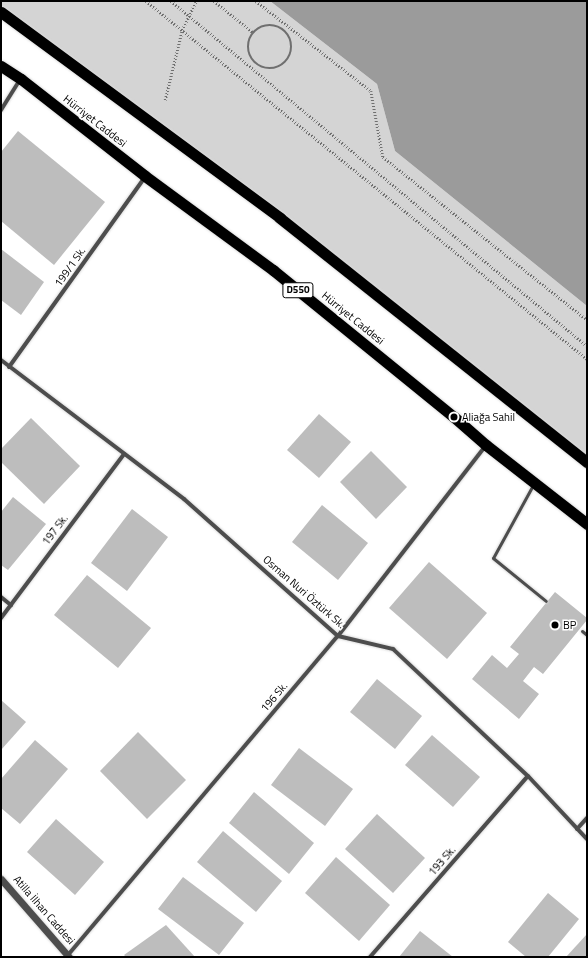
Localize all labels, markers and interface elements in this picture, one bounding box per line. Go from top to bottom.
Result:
street label: Hürriyet Caddesi [61,92,129,150]
street label: 199/1 Sk. [52,245,88,289]
road number: D550 [282,282,314,298]
street label: Hürriyet Caddesi [319,289,387,347]
place label: Aliağa Sahil [462,410,515,424]
marker: Aliağa Sahil [449,412,459,422]
street label: 197 Sk. [39,512,71,548]
street label: Osman Nuri Öztürk Sk. [260,553,348,631]
place label: BP [563,618,576,632]
marker: BP [550,620,560,630]
street label: 196 Sk. [258,680,290,714]
street label: 193 Sk. [426,844,458,878]
street label: Atilla İlhan Caddesi [11,873,77,947]

